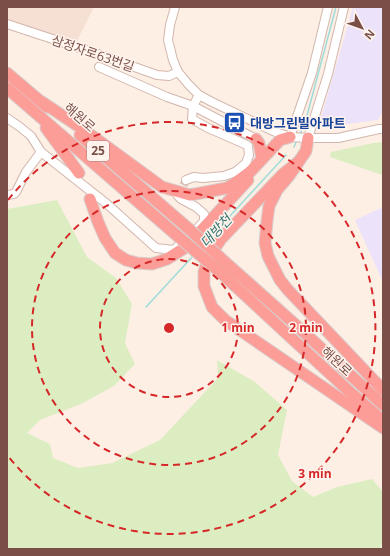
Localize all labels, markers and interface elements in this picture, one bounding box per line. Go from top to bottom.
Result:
north arrow [342,8,382,48]
text: N [361,27,379,43]
street label: 삼정자로63번길 [49,30,137,76]
street label: 해원로 [61,98,99,136]
bus stop icon: 대방그린빌아파트 [221,110,247,136]
place label: 대방그린빌아파트 [250,114,346,132]
road number: 25 [87,141,109,161]
water label: 대방천 [196,209,237,251]
text: 1 min [221,319,255,336]
text: 2 min [289,319,323,336]
centre of rings [162,321,176,335]
street label: 해원로 [318,342,356,380]
text: 3 min [298,465,332,482]

